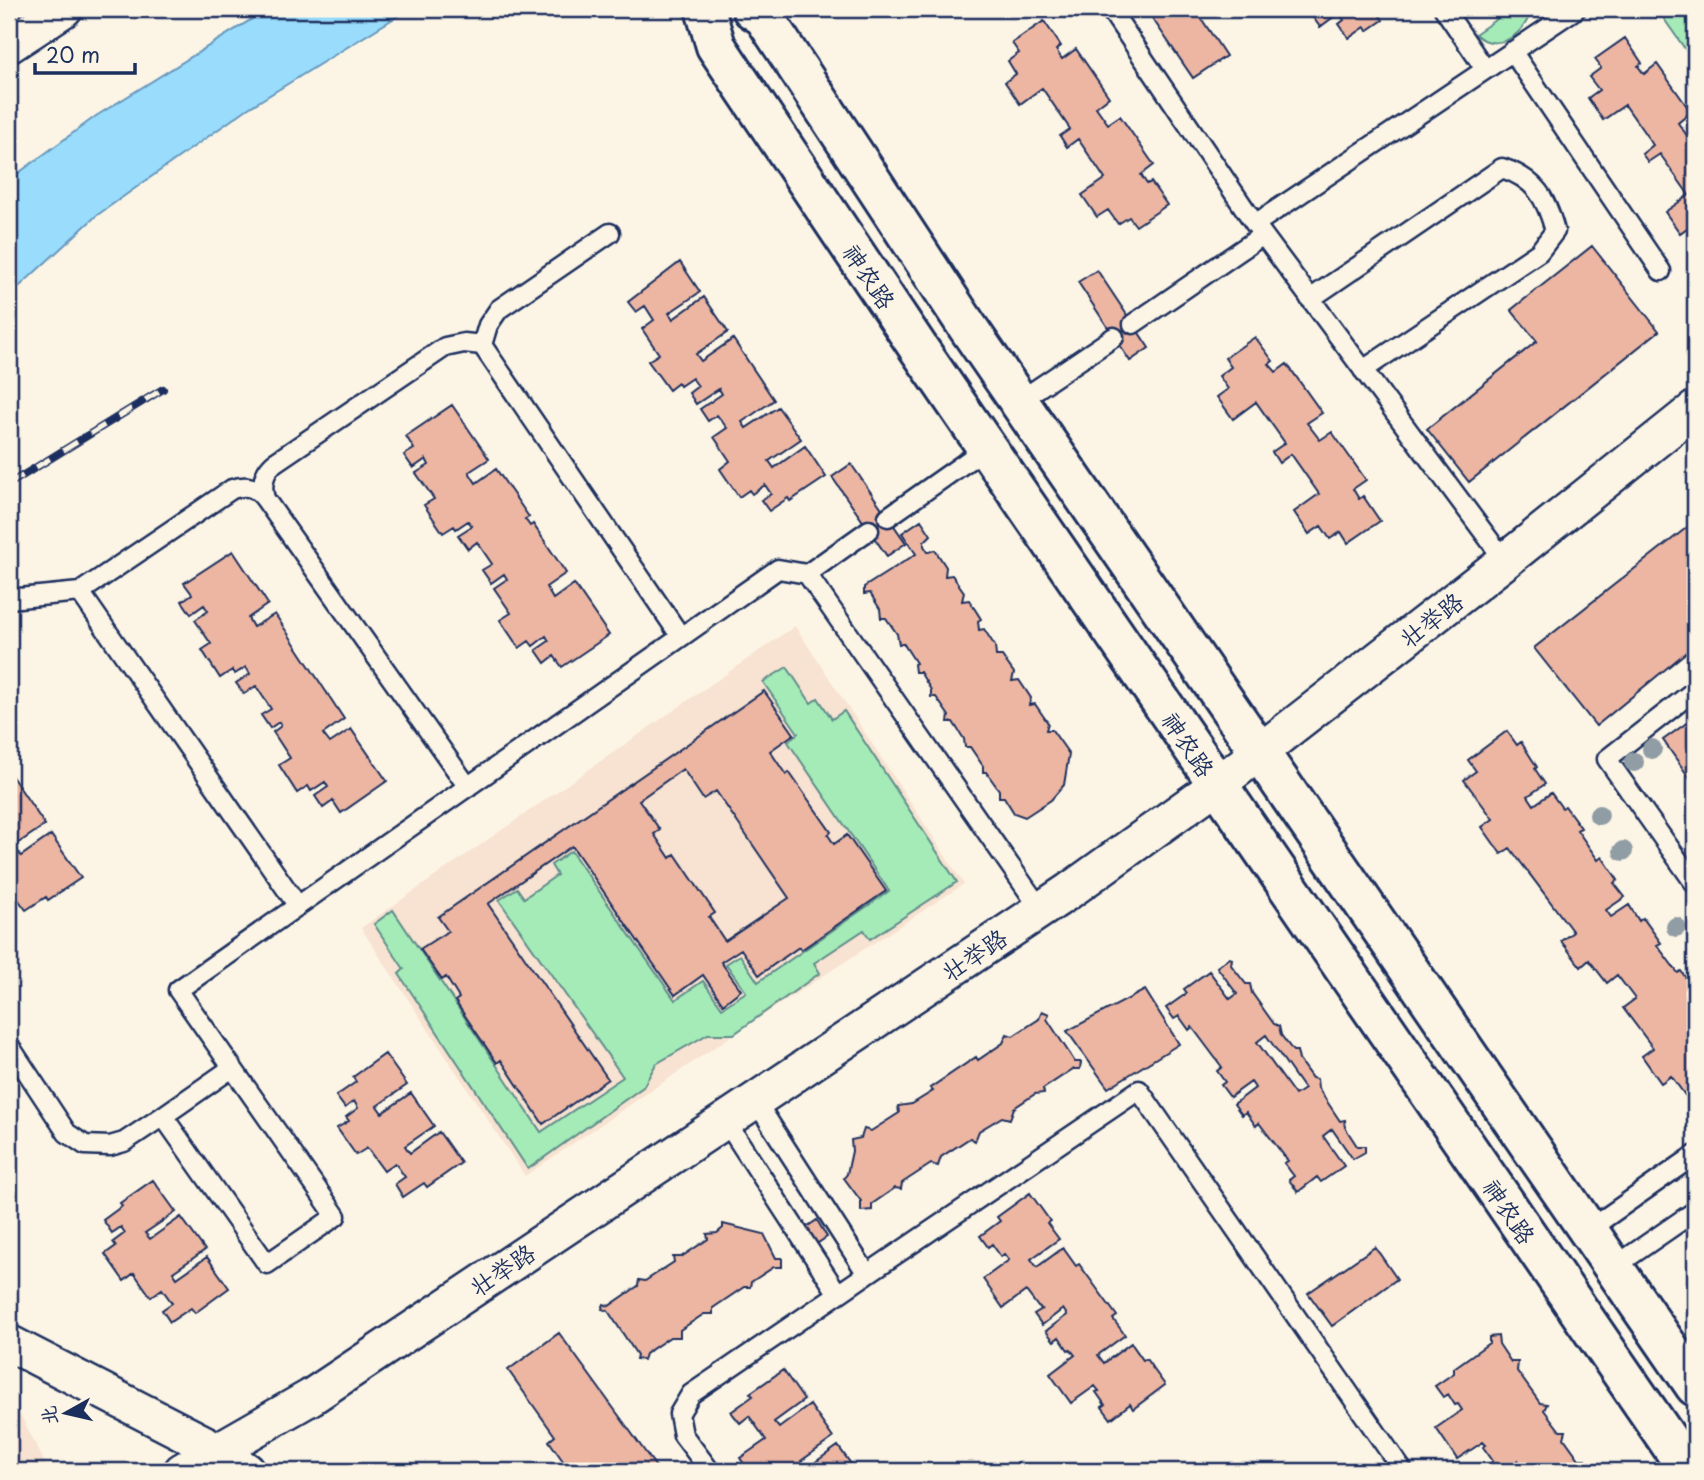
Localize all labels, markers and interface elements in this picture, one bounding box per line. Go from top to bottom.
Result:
scale bar [35,32,135,76]
text: 20 m [46,38,100,70]
street label: 神农路 [835,236,905,316]
street label: 壮举路 [1392,583,1470,655]
street label: 神农路 [1154,704,1224,784]
street label: 壮举路 [934,919,1014,989]
street label: 神农路 [1475,1171,1545,1251]
street label: 壮举路 [462,1234,542,1304]
north arrow [32,1378,102,1448]
text: 北 [33,1404,63,1427]

